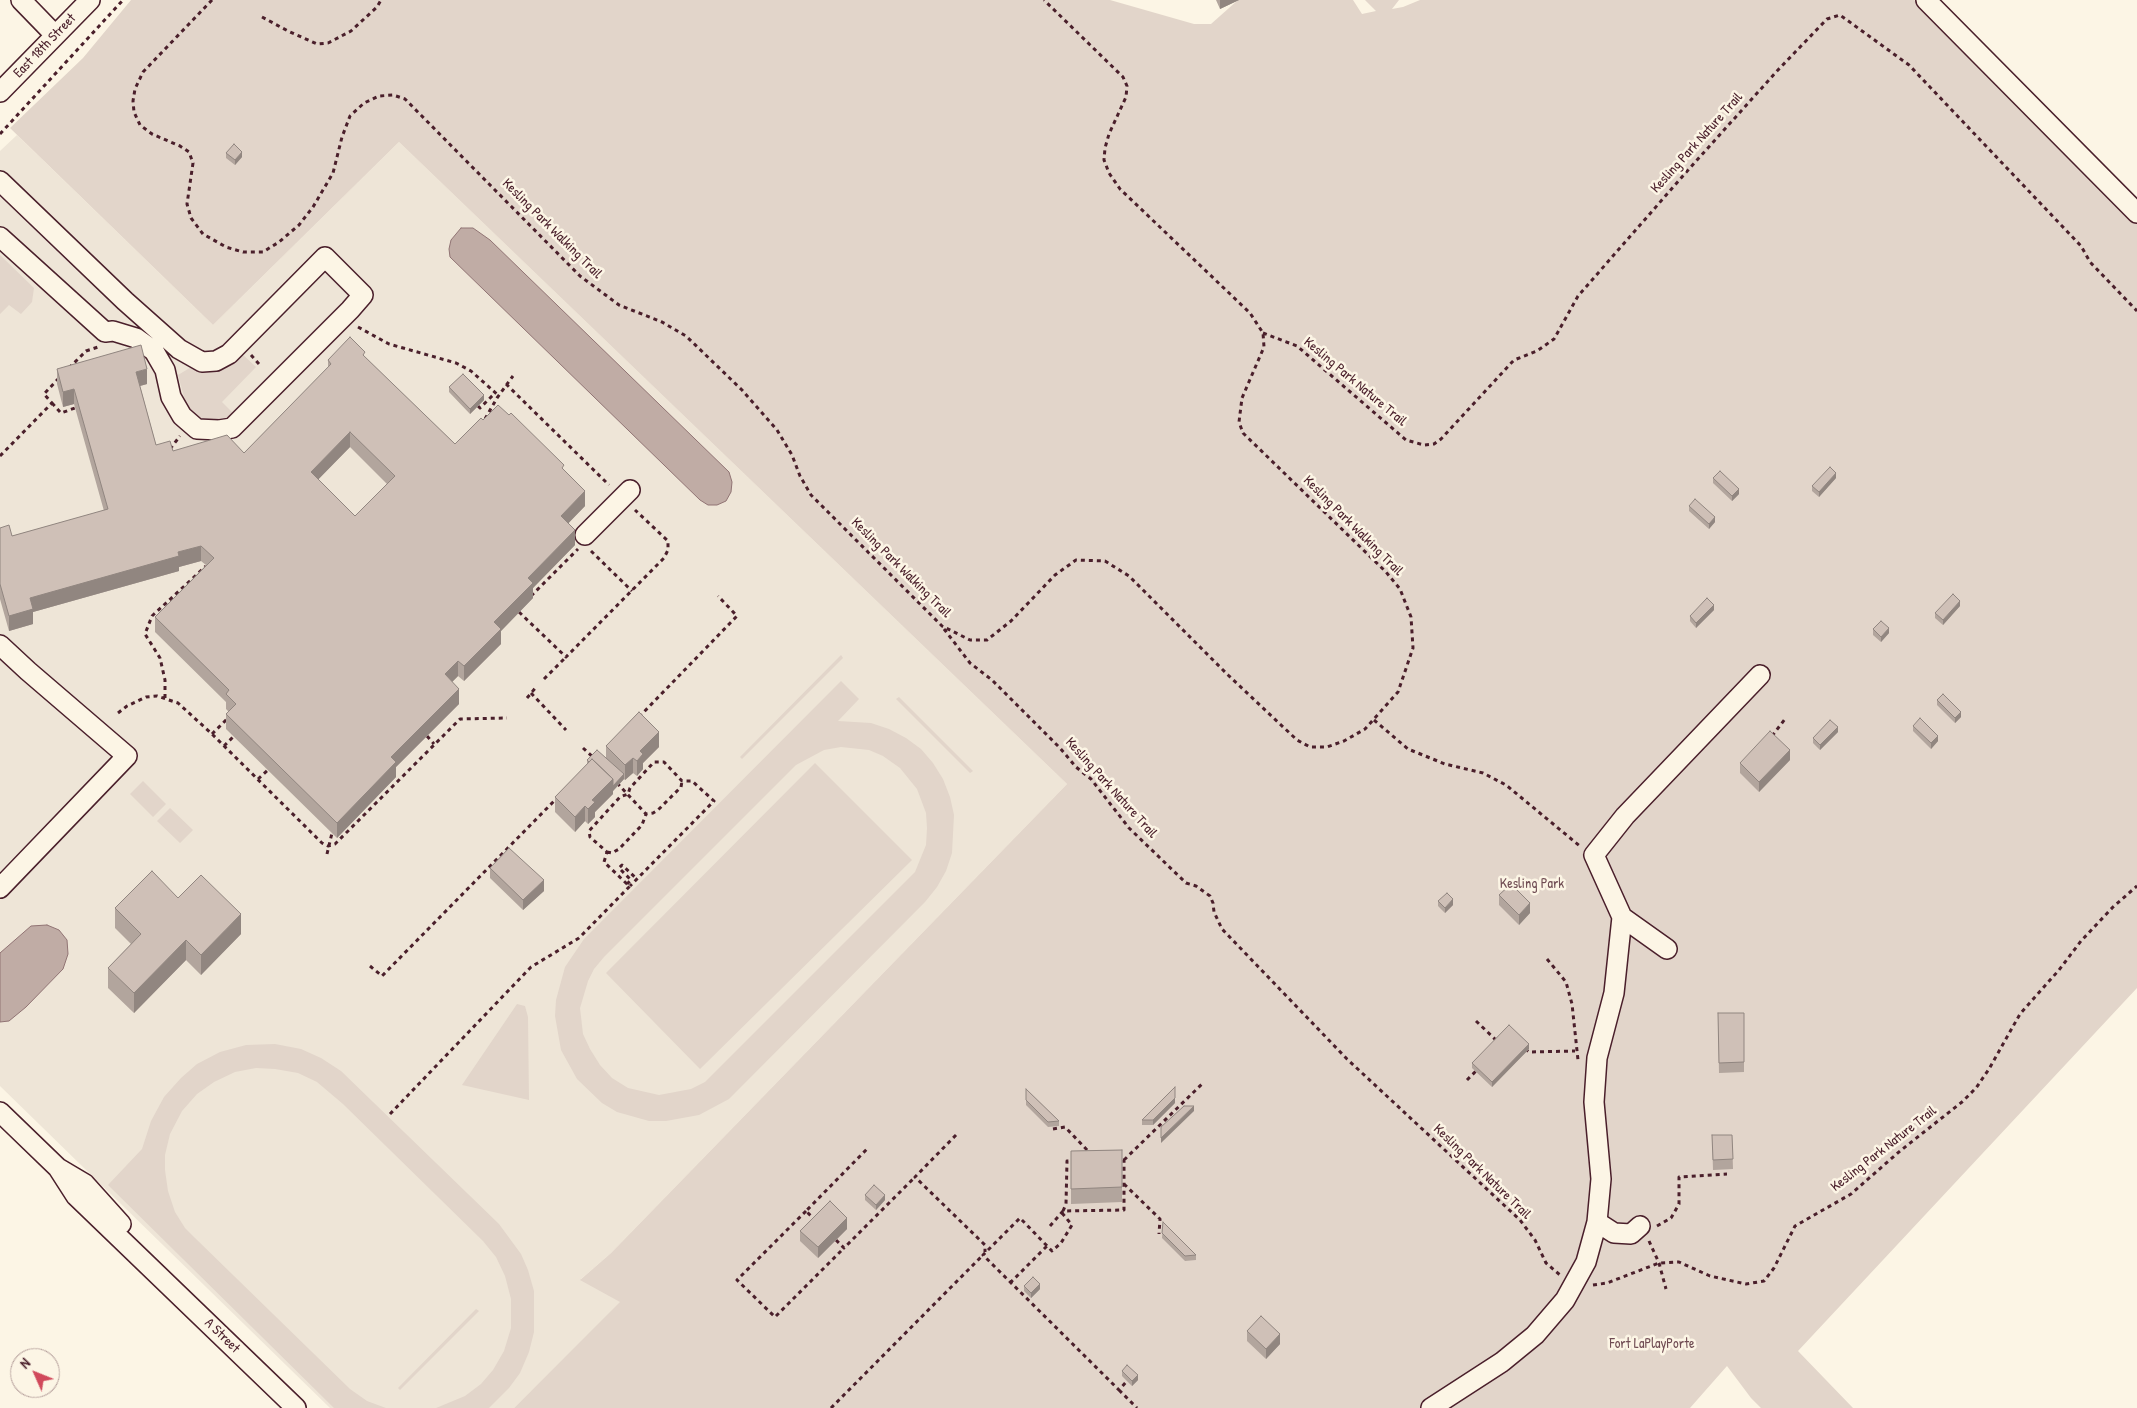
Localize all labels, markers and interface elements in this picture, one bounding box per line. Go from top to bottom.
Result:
street label: East 18th Street [10,10,80,82]
street label: Kesling Park Nature Trail [1647,89,1747,197]
street label: Kesling Park Walking Trail [499,176,605,282]
street label: Kesling Park Nature Trail [1300,334,1410,430]
street label: Kesling Park Walking Trail [1300,473,1406,579]
street label: Kesling Park Walking Trail [848,515,954,621]
street label: Kesling Park Nature Trail [1061,734,1161,842]
park label: Kesling Park [1500,876,1564,892]
street label: Kesling Park Nature Trail [1828,1103,1940,1195]
street label: Kesling Park Nature Trail [1430,1121,1534,1223]
street label: A Street [201,1315,243,1357]
park label: Fort LaPlayPorte [1609,1336,1695,1352]
north arrow [10,1348,60,1398]
text: N [15,1354,34,1372]

